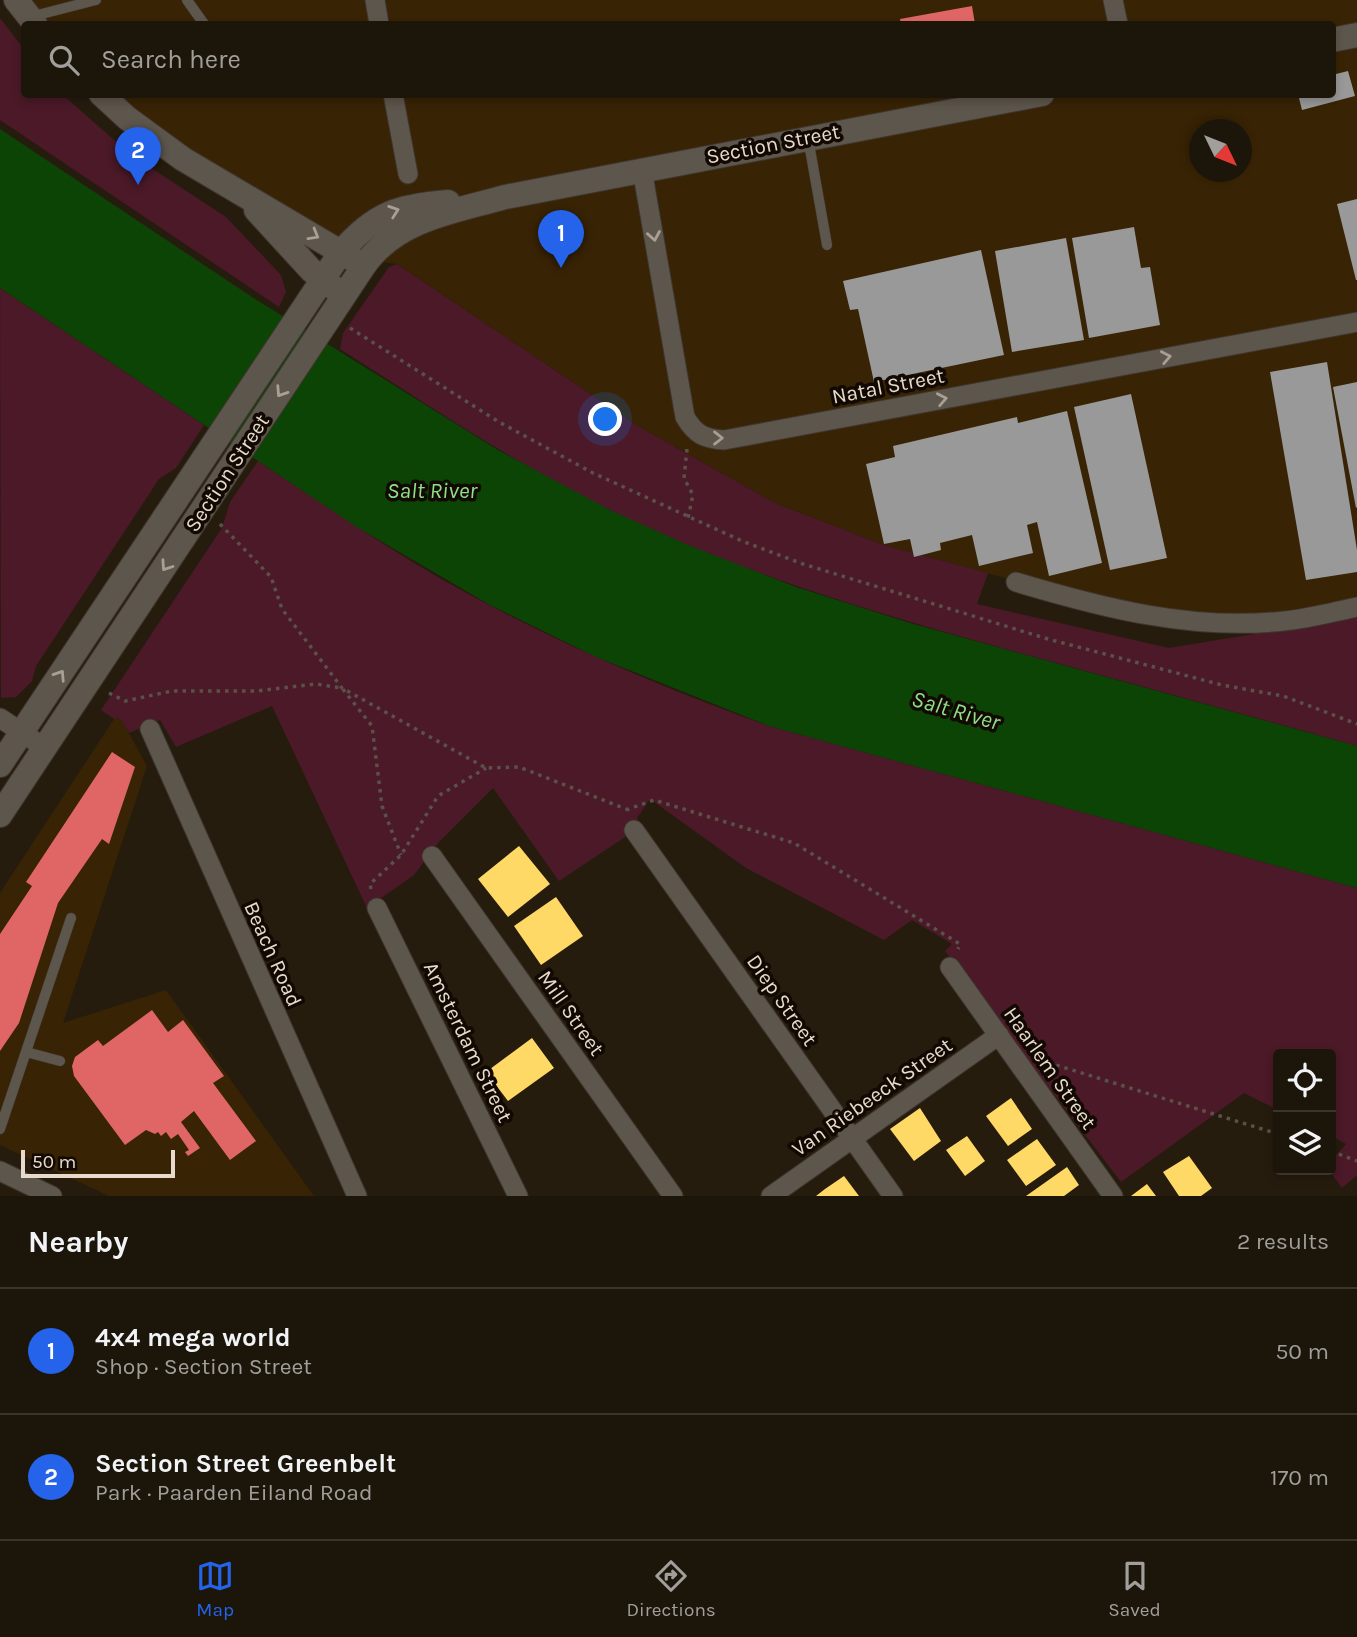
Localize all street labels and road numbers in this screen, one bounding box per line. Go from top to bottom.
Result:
street label: Section Street [704,119,842,169]
street label: Natal Street [830,363,946,409]
street label: Section Street [180,410,274,536]
street label: Beach Road [239,898,307,1010]
street label: Diep Street [742,950,822,1050]
street label: Amsterdam Street [419,958,517,1126]
street label: Mill Street [533,966,609,1060]
street label: Haarlem Street [999,1002,1101,1134]
street label: Van Riebeeck Street [787,1033,957,1161]

